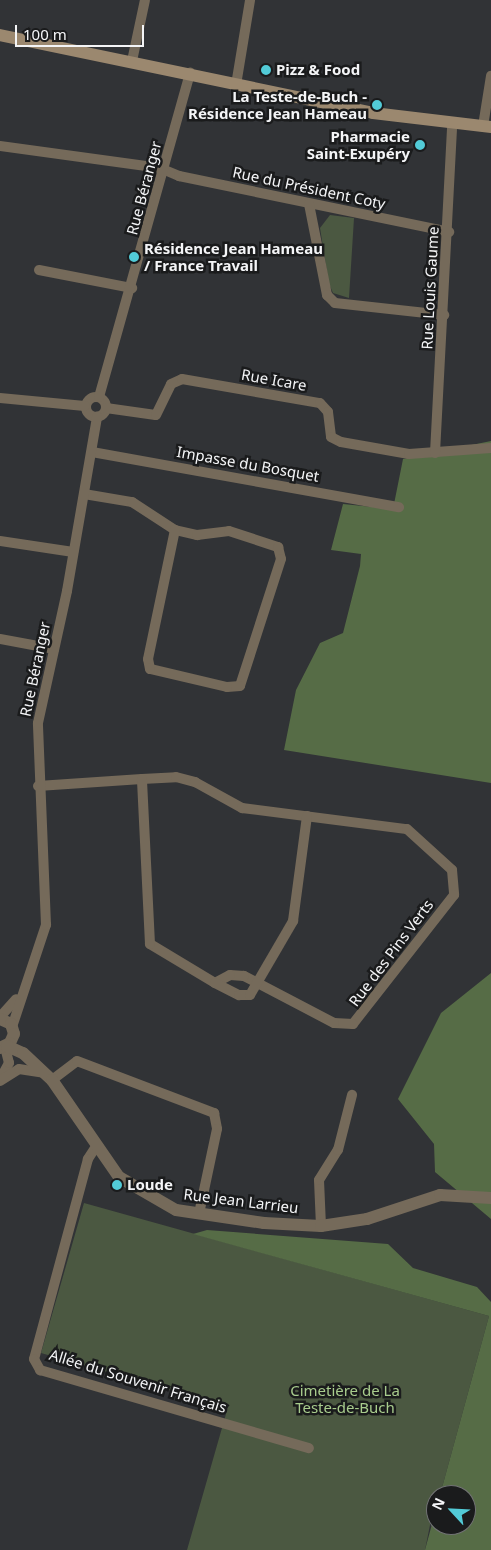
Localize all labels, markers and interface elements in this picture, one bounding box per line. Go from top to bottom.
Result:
scale bar [18,15,146,47]
text: 100 m [23,24,67,44]
place label: Pizz & Food [276,61,360,79]
marker: Pizz & Food [260,64,272,76]
place label: La Teste-de-Buch - Résidence Jean Hameau [188,87,367,122]
marker: La Teste-de-Buch - Résidence Jean Hameau [371,99,383,111]
place label: Pharmacie Saint-Exupéry [307,127,410,162]
street label: Rue Béranger [123,139,165,237]
marker: Pharmacie Saint-Exupéry [414,139,426,151]
street label: Rue du Président Coty [231,163,387,213]
street label: Rue Louis Gaume [418,226,442,350]
place label: Résidence Jean Hameau / France Travail [144,239,323,274]
marker: Résidence Jean Hameau / France Travail [128,251,140,263]
street label: Rue Icare [240,365,308,395]
street label: Impasse du Bosquet [175,443,321,485]
street label: Rue Béranger [16,620,54,718]
street label: Rue des Pins Verts [345,896,437,1010]
place label: Loude [127,1176,173,1194]
marker: Loude [111,1179,123,1191]
street label: Rue Jean Larrieu [183,1185,299,1217]
street label: Allée du Souvenir Français [47,1345,229,1417]
park label: Cimetière de La Teste-de-Buch [290,1381,400,1416]
north arrow [426,1485,476,1535]
text: N [427,1495,449,1513]

